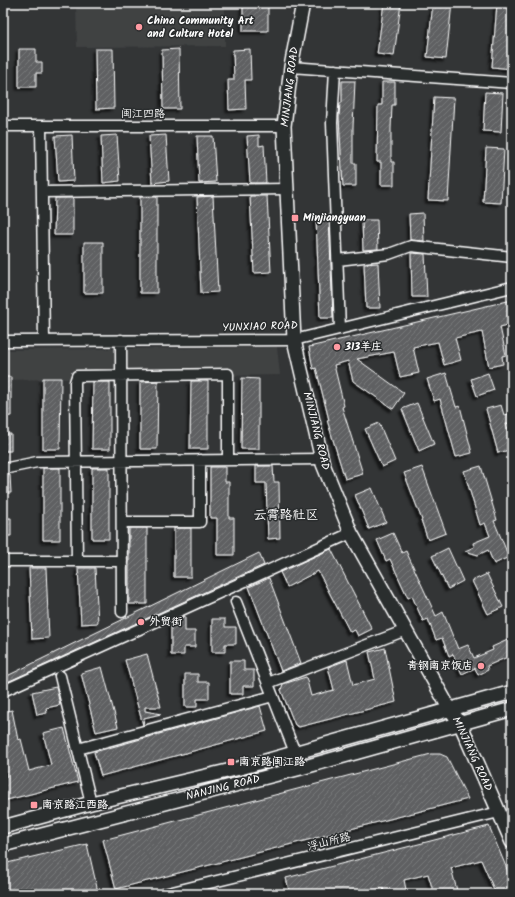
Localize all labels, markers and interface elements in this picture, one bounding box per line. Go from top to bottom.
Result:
place label: China Community Art and Culture Hotel [147,12,255,43]
marker: China Community Art and Culture Hotel [134,22,144,32]
street label: MINJIANG ROAD [276,46,304,128]
street label: 闽江四路 [121,105,165,123]
place label: Minjiangyuan [303,209,366,227]
marker: Minjiangyuan [290,213,300,223]
street label: YUNXIAO ROAD [222,317,298,337]
place label: 313羊庄 [344,338,382,356]
marker: 313羊庄 [332,342,342,352]
street label: MINJIANG ROAD [298,390,334,472]
district label: 云霄路社区 [253,505,319,526]
place label: 外贸街 [149,613,183,631]
marker: 外贸街 [136,617,146,627]
place label: 青钢南京饭店 [407,657,473,675]
marker: 青钢南京饭店 [476,661,486,671]
street label: MINJIANG ROAD [447,714,497,794]
place label: 南京路闽江路 [239,753,305,771]
marker: 南京路闽江路 [226,757,236,767]
street label: NANJING ROAD [184,770,262,806]
place label: 南京路江西路 [42,796,108,814]
marker: 南京路江西路 [29,800,39,810]
street label: 浮山所路 [305,828,353,856]

